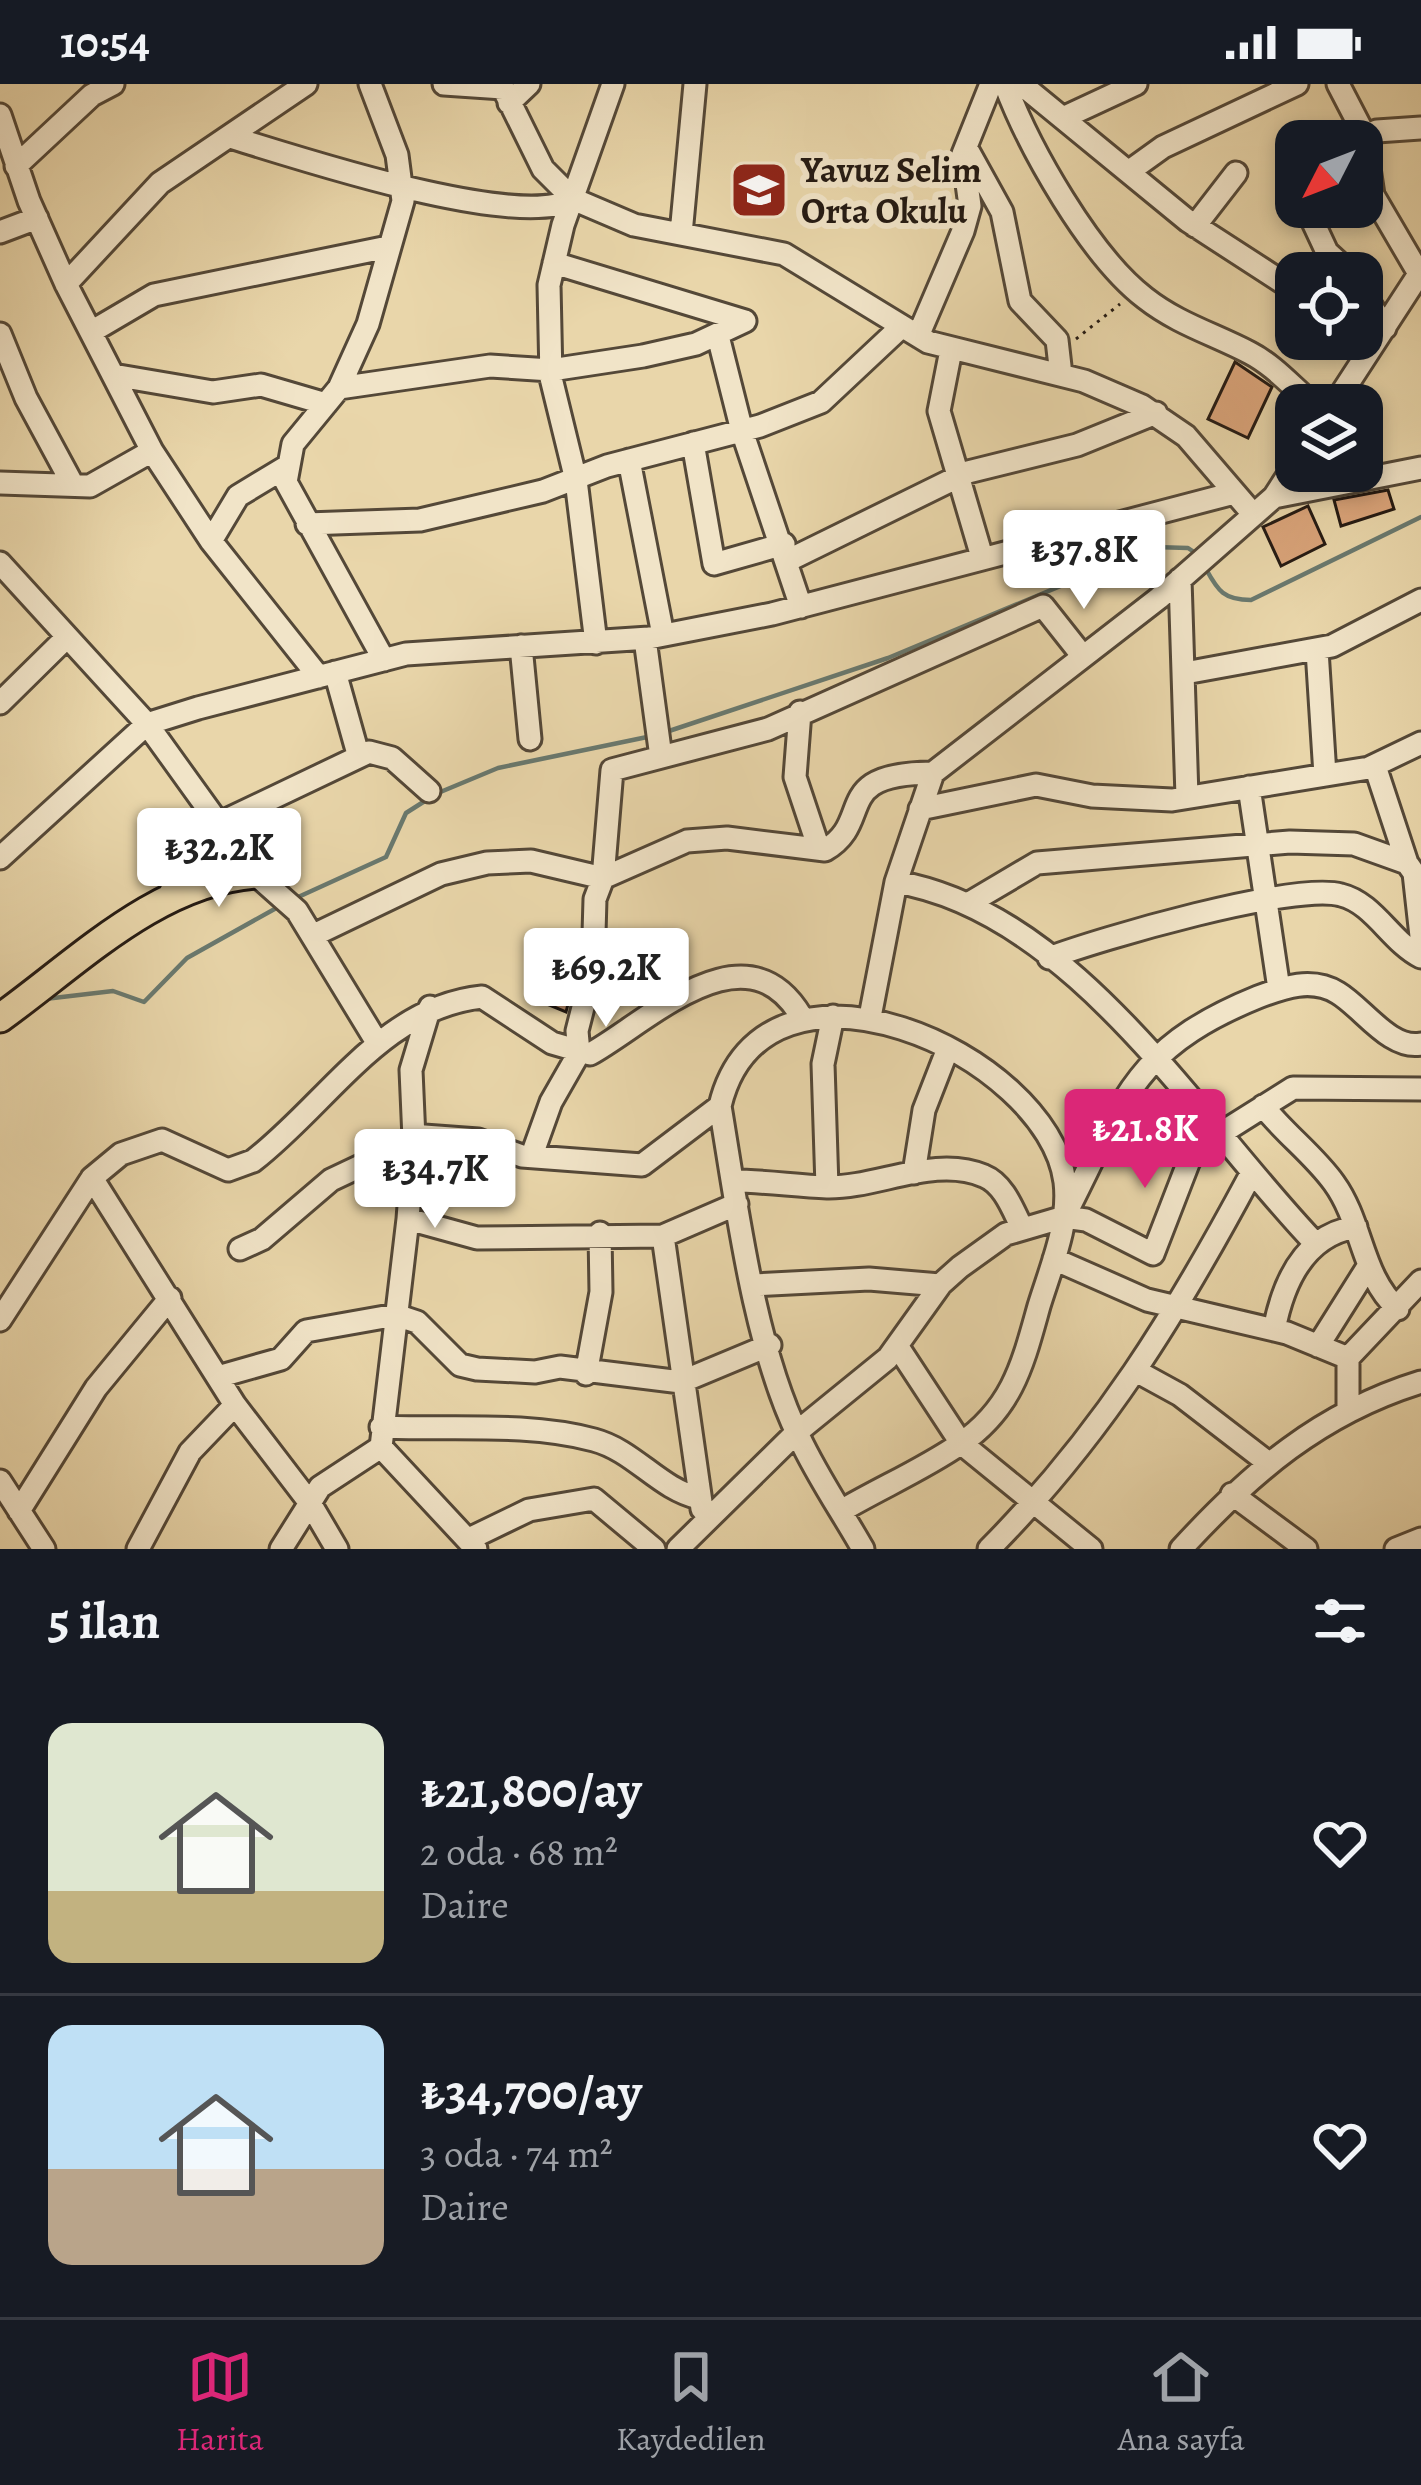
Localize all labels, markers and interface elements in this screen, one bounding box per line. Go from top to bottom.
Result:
text: 10:54 [60,11,150,73]
north arrow [1275,120,1383,228]
map controls [1275,120,1383,492]
place label: Yavuz Selim Orta Okulu [800,145,982,235]
school or university icon: Yavuz Selim Orta Okulu [728,159,790,221]
button: locate [1275,252,1383,360]
button: layers [1275,384,1383,492]
pin: ₺37.8K [986,510,1182,612]
text: ₺37.8K [1030,522,1138,575]
pin: ₺32.2K [121,808,317,910]
text: ₺32.2K [164,820,274,873]
pin: ₺69.2K [508,928,704,1030]
text: ₺69.2K [551,940,661,993]
pin: ₺21.8K [1047,1089,1243,1191]
text: ₺21.8K [1092,1101,1198,1154]
pin: ₺34.7K [337,1129,533,1231]
text: ₺34.7K [381,1141,489,1194]
text: 5 ilan [48,1586,160,1656]
icon: filters [1307,1588,1373,1654]
text: ₺21,800/ay [420,1755,642,1825]
icon: home [144,1771,288,1915]
icon: heart [1307,1810,1373,1876]
text: 2 oda · 68 m² [420,1825,618,1878]
text: Daire [420,1878,509,1931]
text: ₺34,700/ay [420,2057,642,2127]
icon: home [144,2073,288,2217]
icon: heart [1307,2112,1373,2178]
text: 3 oda · 74 m² [420,2127,613,2180]
text: Daire [420,2180,509,2233]
tab: Harita [176,2344,264,2461]
tab: Kaydedilen [616,2344,766,2461]
tab: Ana sayfa [1118,2344,1245,2461]

